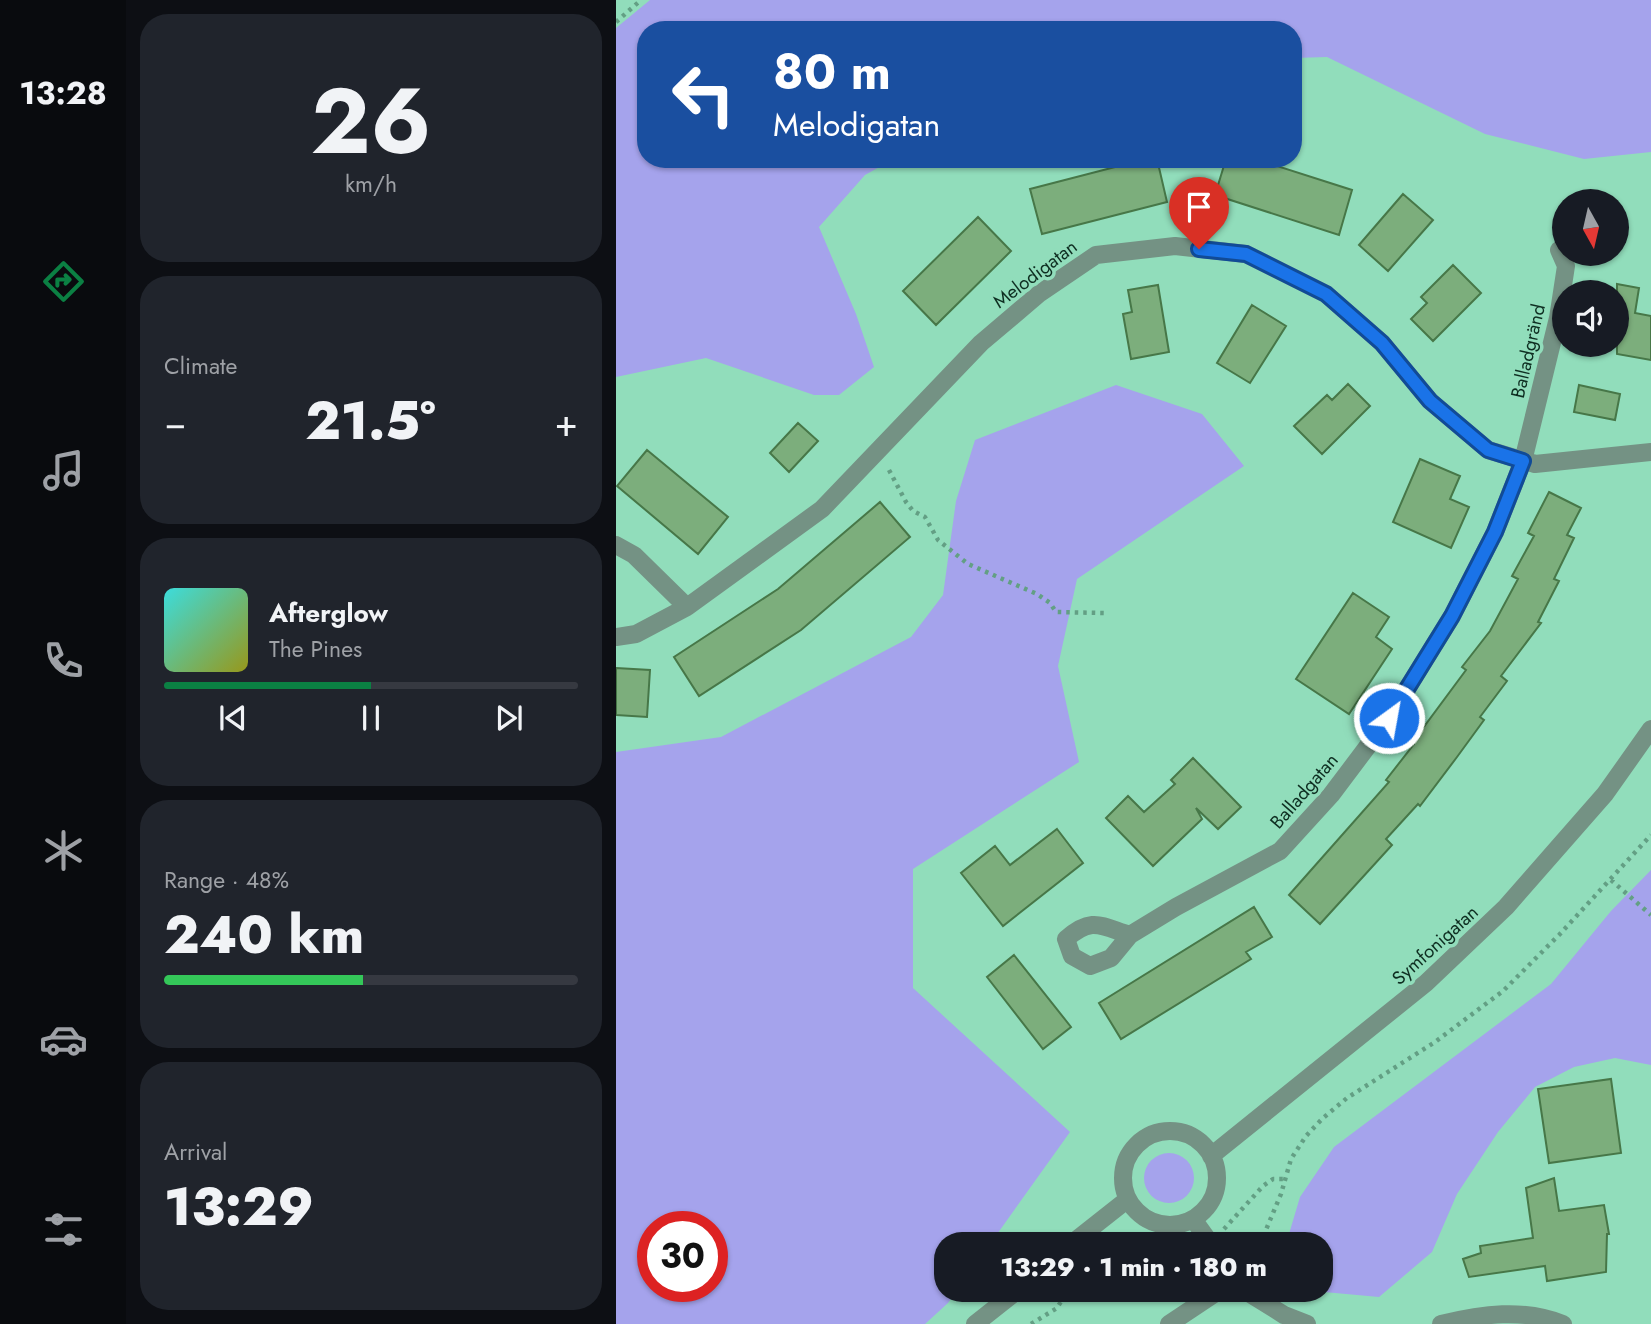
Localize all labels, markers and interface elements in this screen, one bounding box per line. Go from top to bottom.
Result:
text: 80 m [773,37,891,107]
icon: left [658,49,749,140]
text: 26 [311,56,431,187]
text: 13:28 [19,70,107,116]
text: Melodigatan [773,102,940,148]
text: km/h [345,167,397,201]
pin [1169,177,1229,249]
icon: arrive [1180,188,1218,226]
north arrow [1552,189,1629,266]
map controls [1552,189,1629,357]
street label: Melodigatan [987,233,1083,315]
icon: directions [39,257,88,306]
button: sound [1552,280,1629,357]
street label: Balladgränd [1504,301,1552,401]
text: Climate [164,349,237,383]
text: 21.5° [305,383,436,459]
text: − [164,395,186,450]
text: + [555,395,578,450]
icon: music [39,446,88,495]
text: Afterglow [269,594,388,632]
text: The Pines [269,632,362,666]
icon: phone [39,636,88,685]
position arrow [1352,681,1426,755]
icon: previous [214,699,252,737]
icon: pause [352,699,390,737]
icon: next [490,699,528,737]
street label: Balladgatan [1264,747,1344,835]
icon: climate [39,826,88,875]
text: Range · 48% [164,863,289,897]
text: 240 km [164,897,364,973]
street label: Symfonigatan [1386,899,1484,991]
icon: car [39,1015,88,1064]
text: Arrival [164,1135,227,1169]
text: 13:29 [164,1169,314,1245]
icon: filters [39,1205,88,1254]
speed limit sign: 30 [637,1211,728,1302]
text: 13:29 · 1 min · 180 m [1000,1248,1267,1286]

